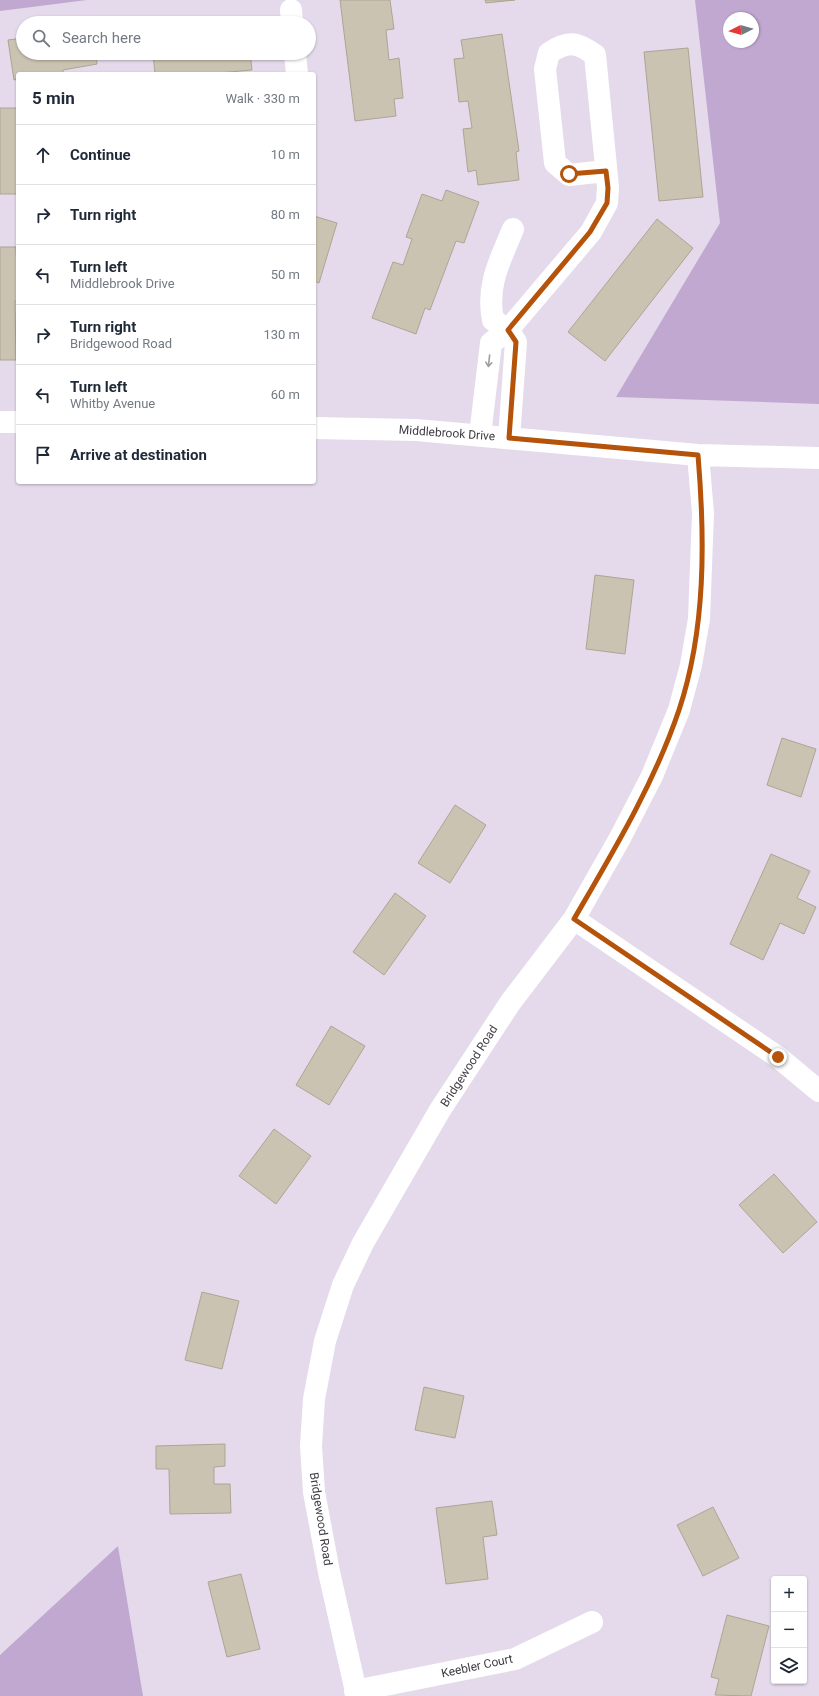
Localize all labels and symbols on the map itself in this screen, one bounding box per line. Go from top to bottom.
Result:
north arrow [723,12,759,48]
route start [560,165,578,183]
one-way arrow [485,354,492,367]
street label: Middlebrook Drive [398,423,496,443]
street label: Bridgewood Road [437,1023,501,1109]
route end [769,1048,787,1066]
street label: Bridgewood Road [307,1471,335,1567]
street label: Keebler Court [440,1652,514,1680]

